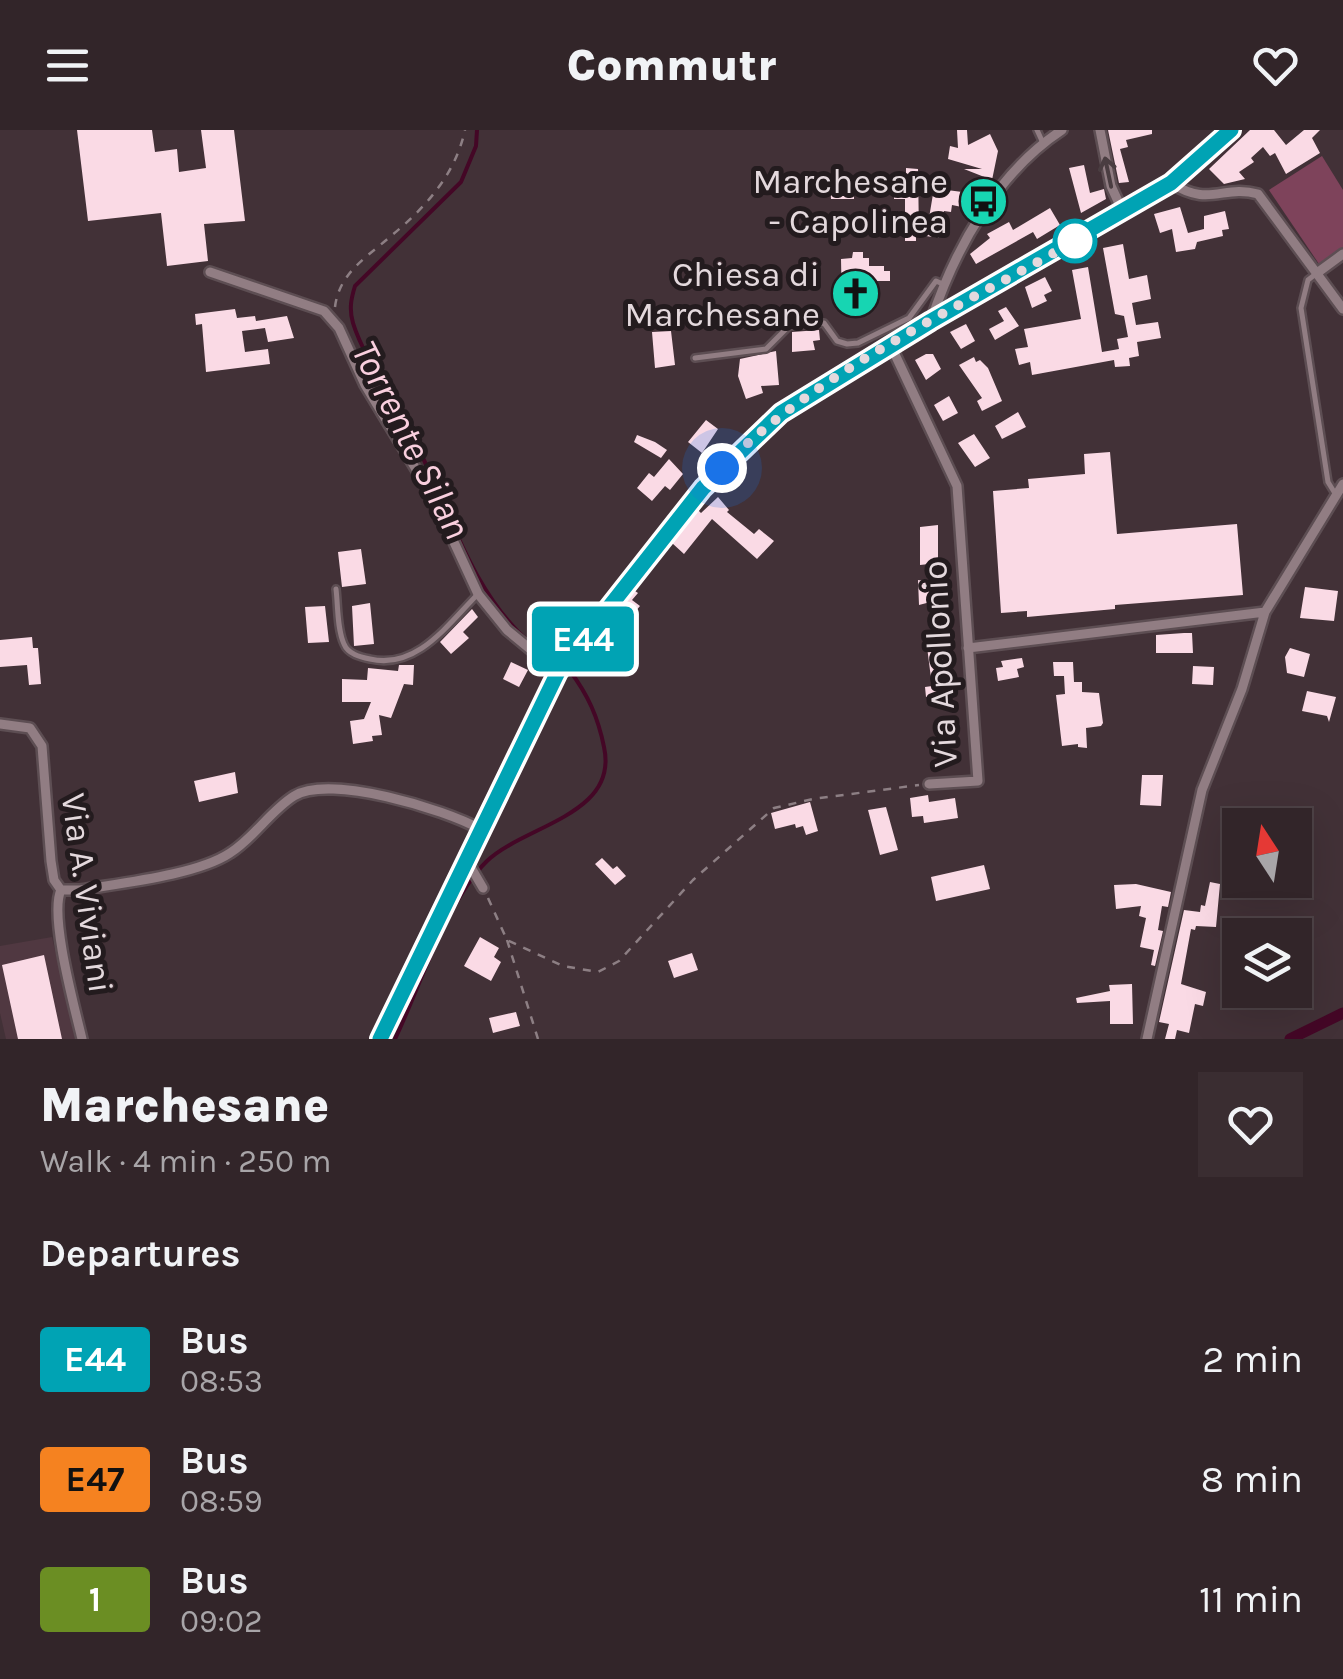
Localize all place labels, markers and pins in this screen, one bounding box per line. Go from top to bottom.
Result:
place label: Marchesane - Capolinea [753,161,948,242]
bus stop icon: Marchesane - Capolinea [957,175,1009,227]
unlabelled marker [1054,220,1096,262]
place label: Chiesa di Marchesane [625,254,820,335]
church icon: Chiesa di Marchesane [829,268,881,320]

